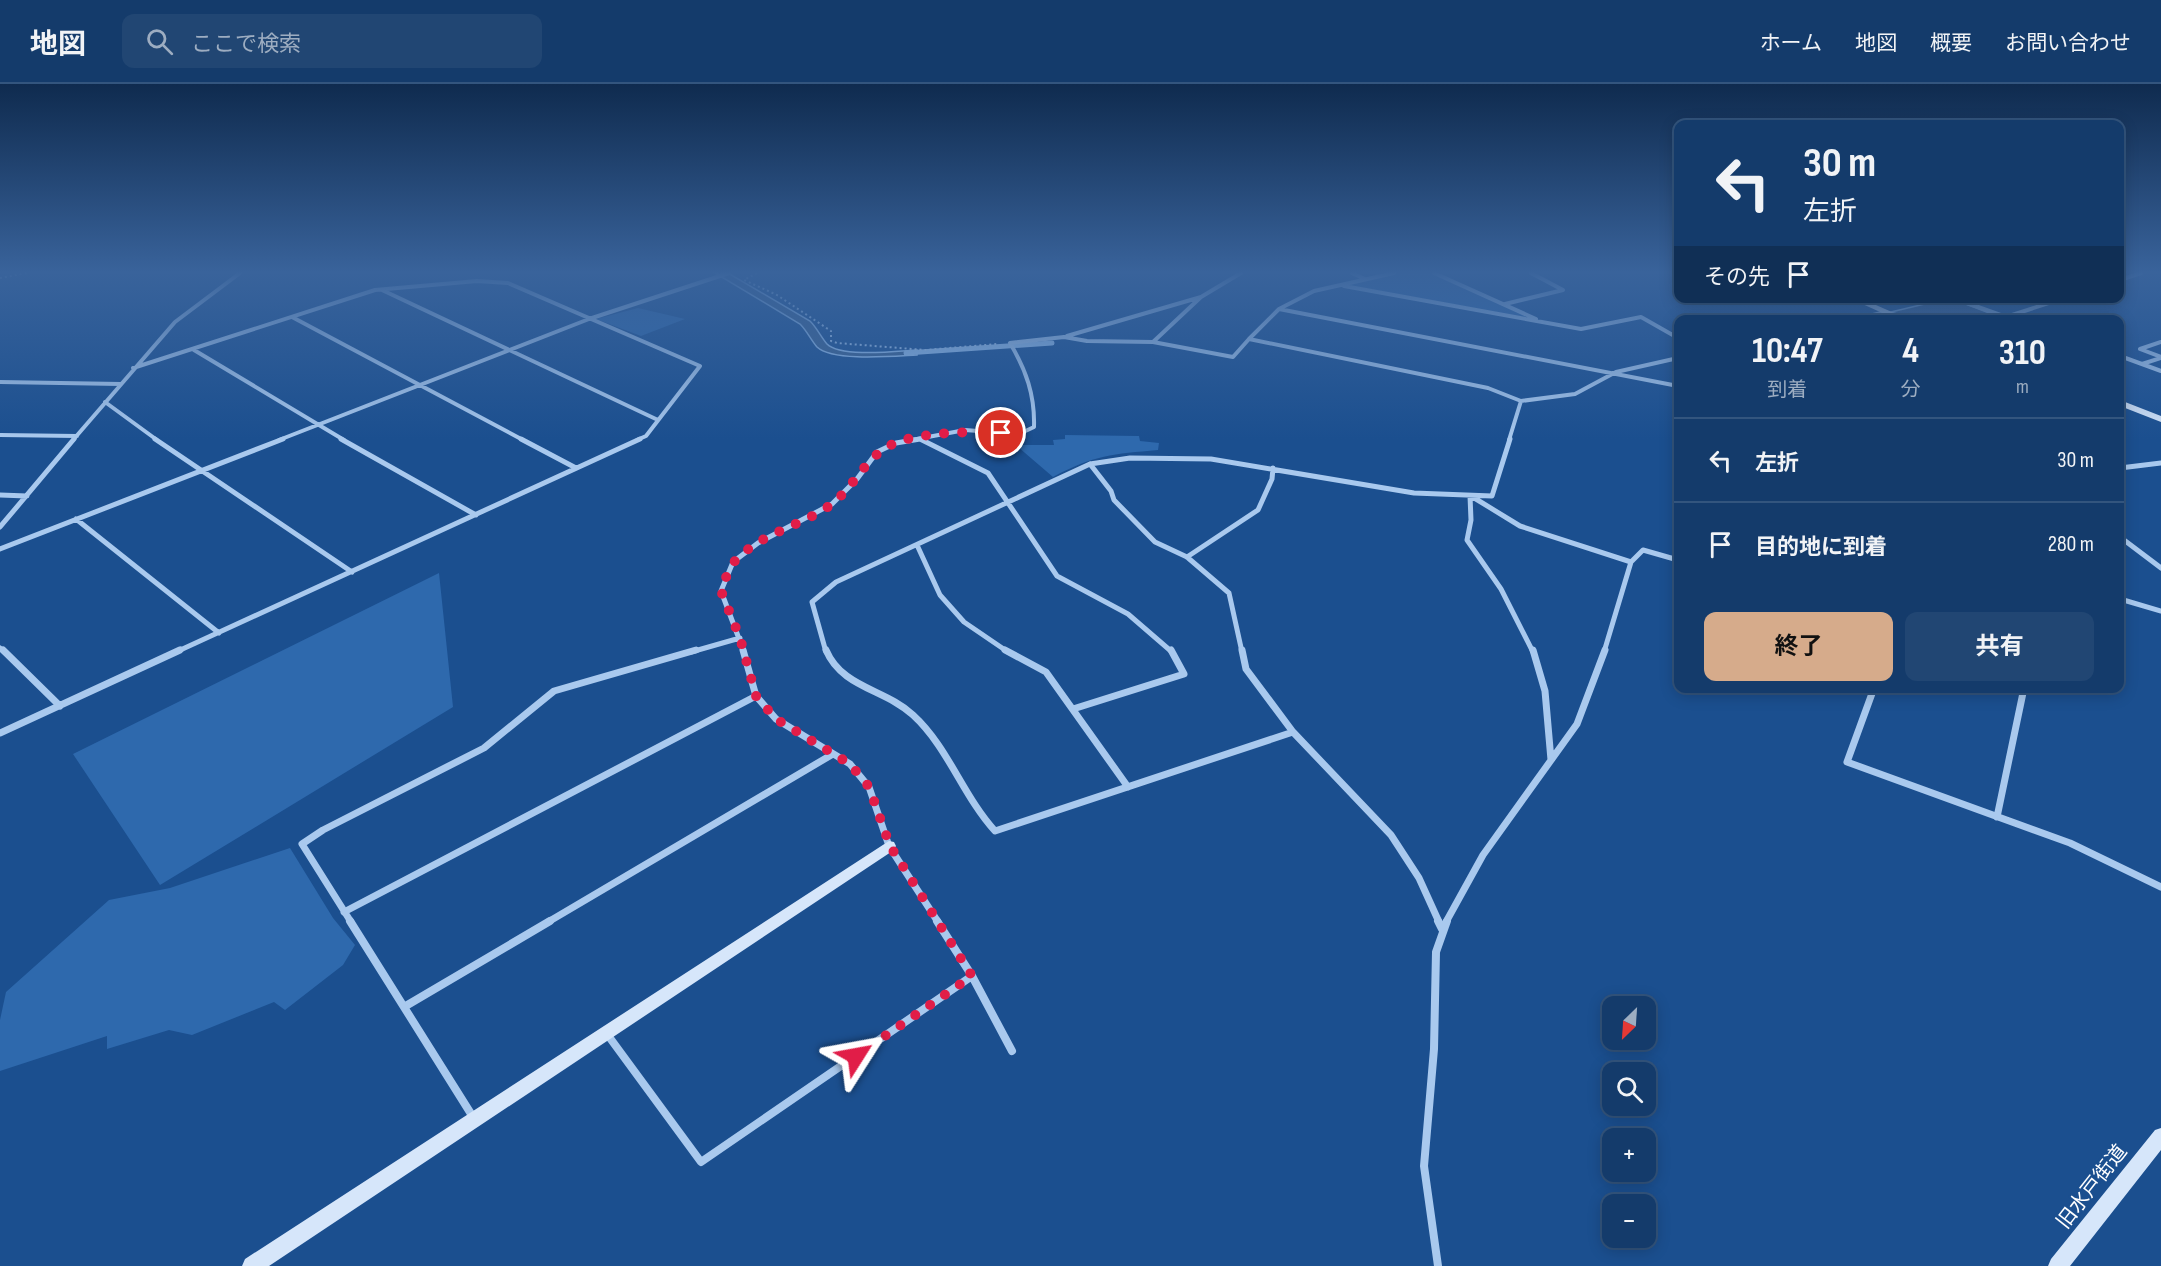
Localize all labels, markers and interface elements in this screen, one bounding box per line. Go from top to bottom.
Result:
search box [122,14,542,68]
icon: search [143,25,176,58]
text: 地図 [30,28,86,61]
text: ここで検索 [191,31,301,58]
text: ホーム [1760,31,1822,56]
text: 地図 [1855,31,1897,56]
text: 概要 [1930,31,1972,56]
text: お問い合わせ [2005,31,2131,56]
text: 30 m [1803,138,1876,189]
icon: left [1704,144,1782,222]
text: 左折 [1803,196,1857,228]
icon: arrive [1782,258,1815,291]
text: その先 [1704,264,1770,291]
text: 10:47 [1752,330,1823,373]
text: 4 [1902,330,1919,373]
text: 310 [1999,332,2046,375]
text: m [2016,375,2029,399]
text: 到着 [1767,378,1807,402]
text: 分 [1901,378,1921,402]
pin [975,407,1026,458]
icon: arrive [984,416,1017,449]
icon: left [1704,444,1737,477]
text: 30 m [2057,447,2094,474]
text: 左折 [1755,450,1799,477]
icon: arrive [1704,528,1737,561]
text: 280 m [2048,531,2094,558]
text: 目的地に到着 [1755,534,1887,561]
button: 終了 [1704,612,1893,681]
button: 共有 [1905,612,2094,681]
north arrow [1602,996,1656,1050]
map controls [1602,996,1656,1248]
position arrow [824,1024,888,1088]
button: search [1602,1062,1656,1116]
button: + [1602,1128,1656,1182]
street label: 旧水戸街道 [2052,1140,2132,1234]
button: − [1602,1194,1656,1248]

